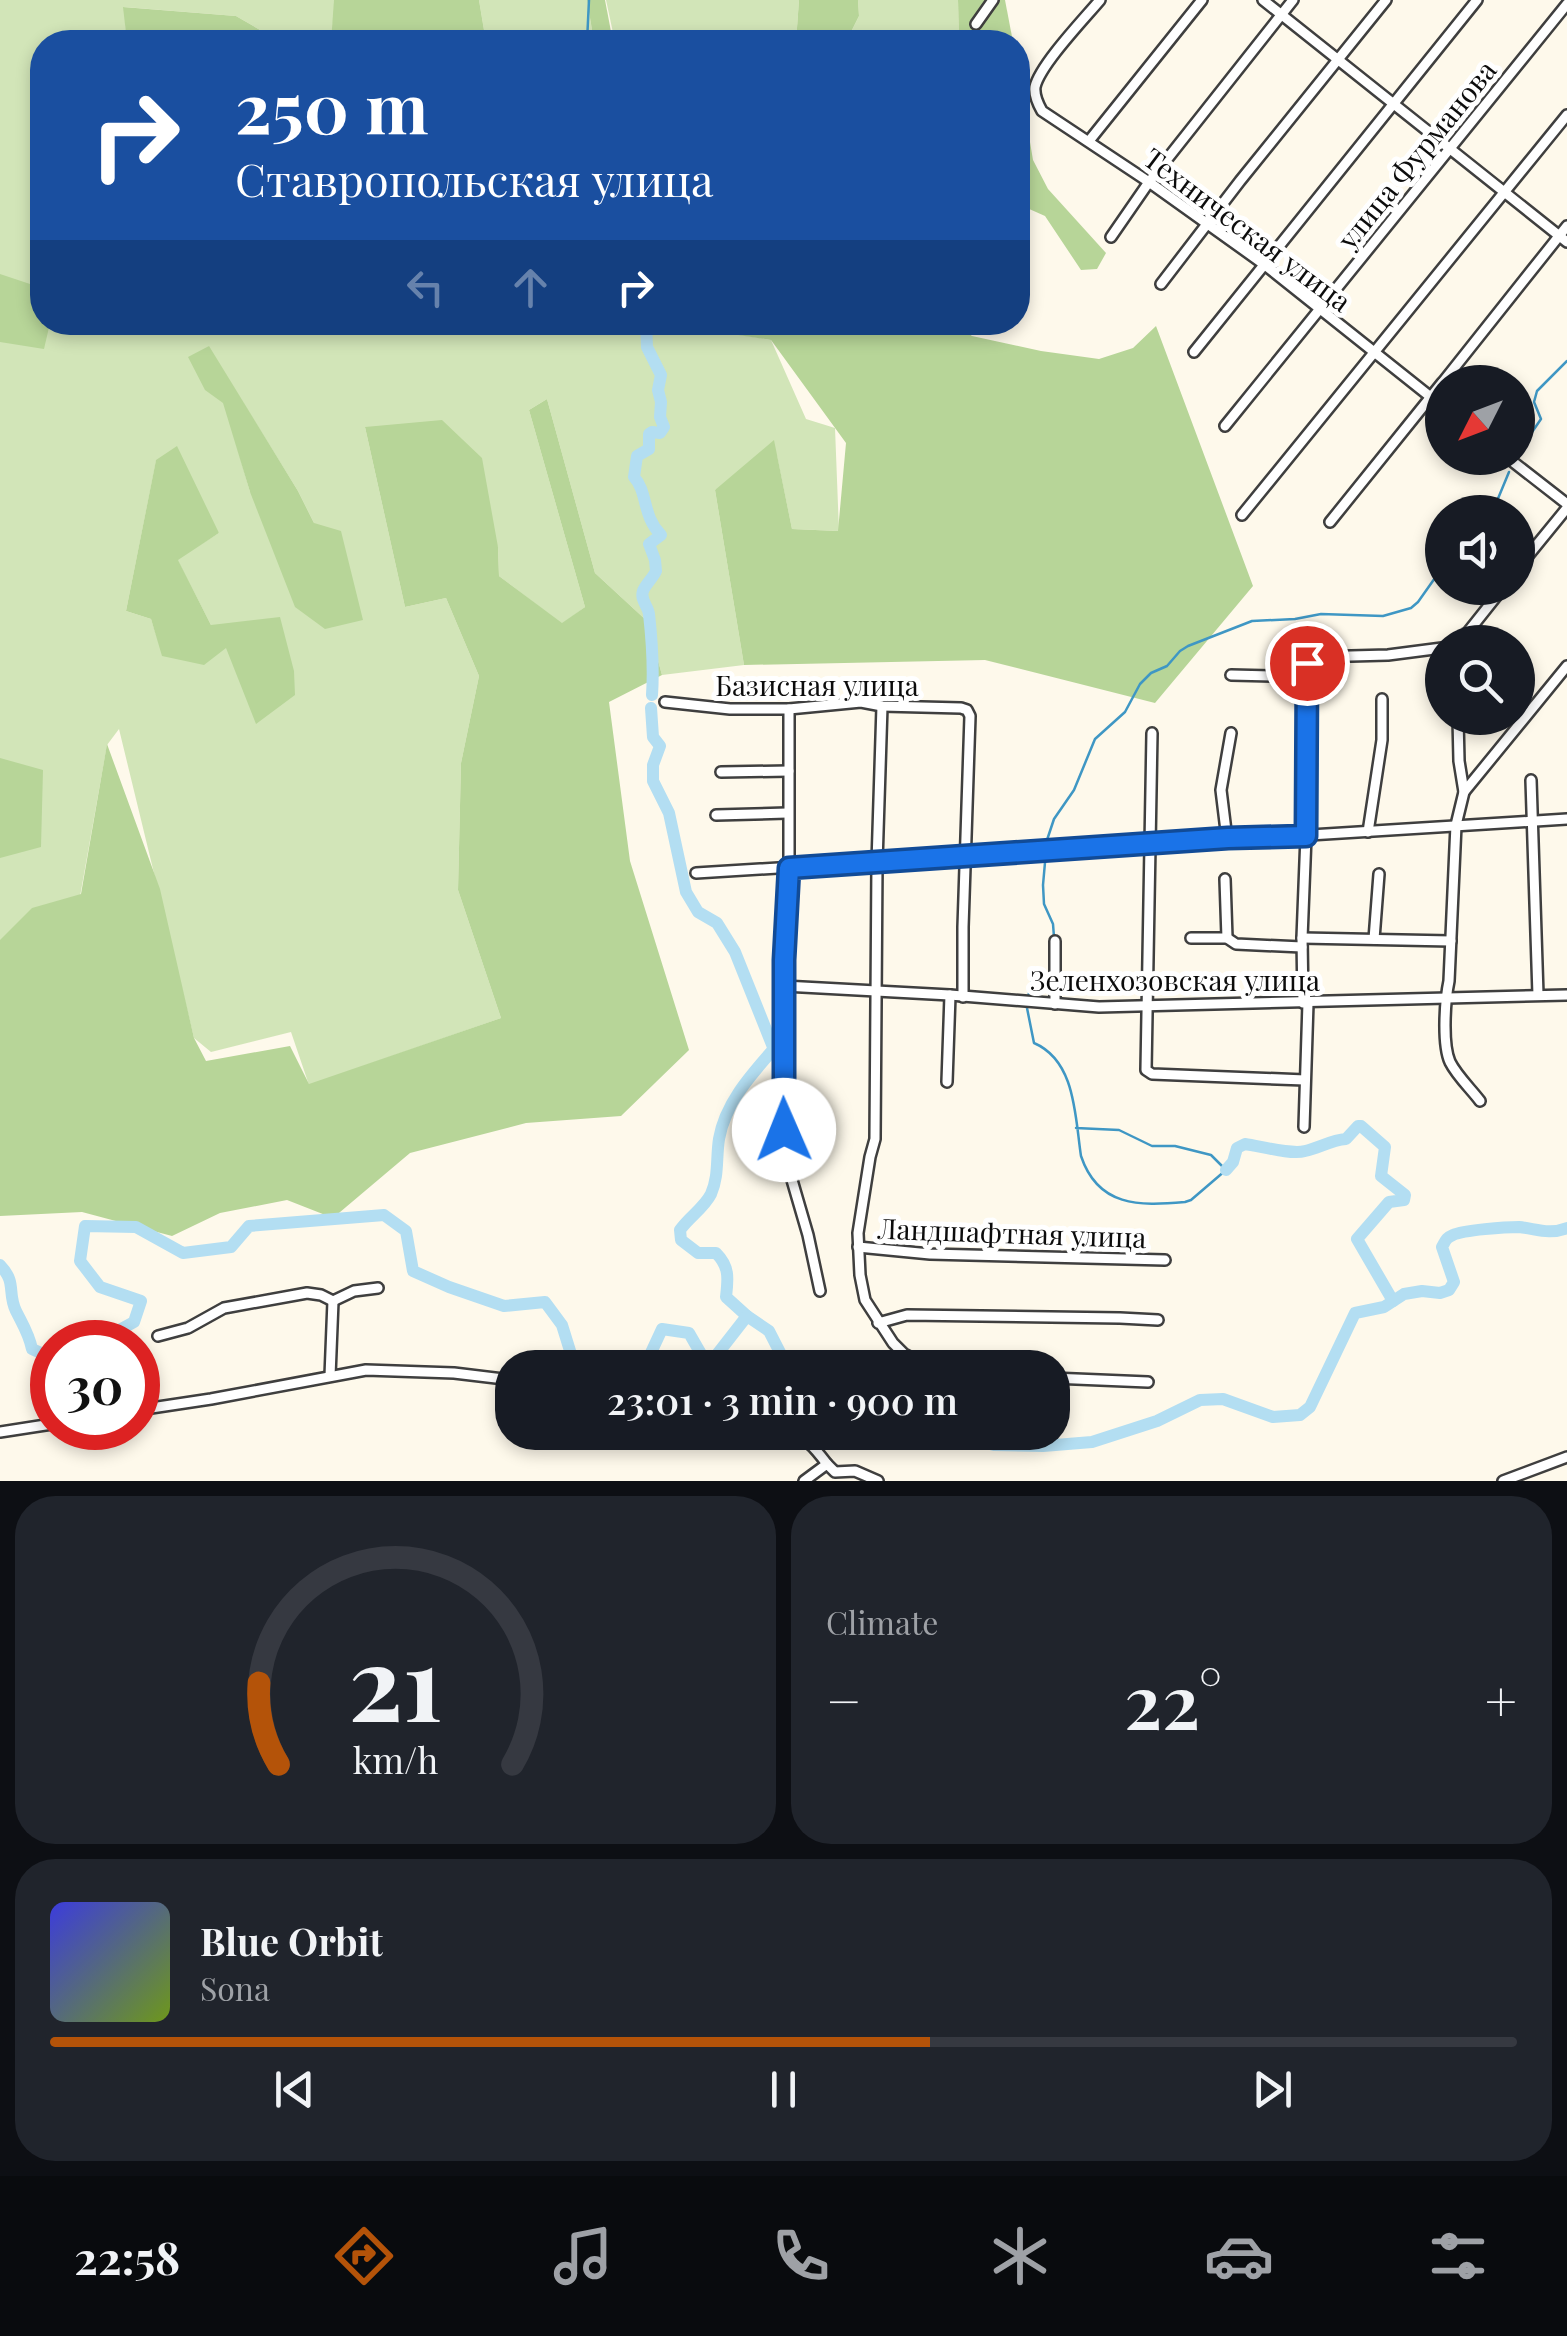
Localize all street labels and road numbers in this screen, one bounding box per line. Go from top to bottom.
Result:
street label: улица Фурманова [1328,52,1503,257]
street label: Техническая улица [1137,139,1359,319]
street label: Базисная улица [715,666,919,703]
street label: Зеленхозовская улица [1030,961,1320,998]
street label: Ландшафтная улица [876,1209,1147,1255]

